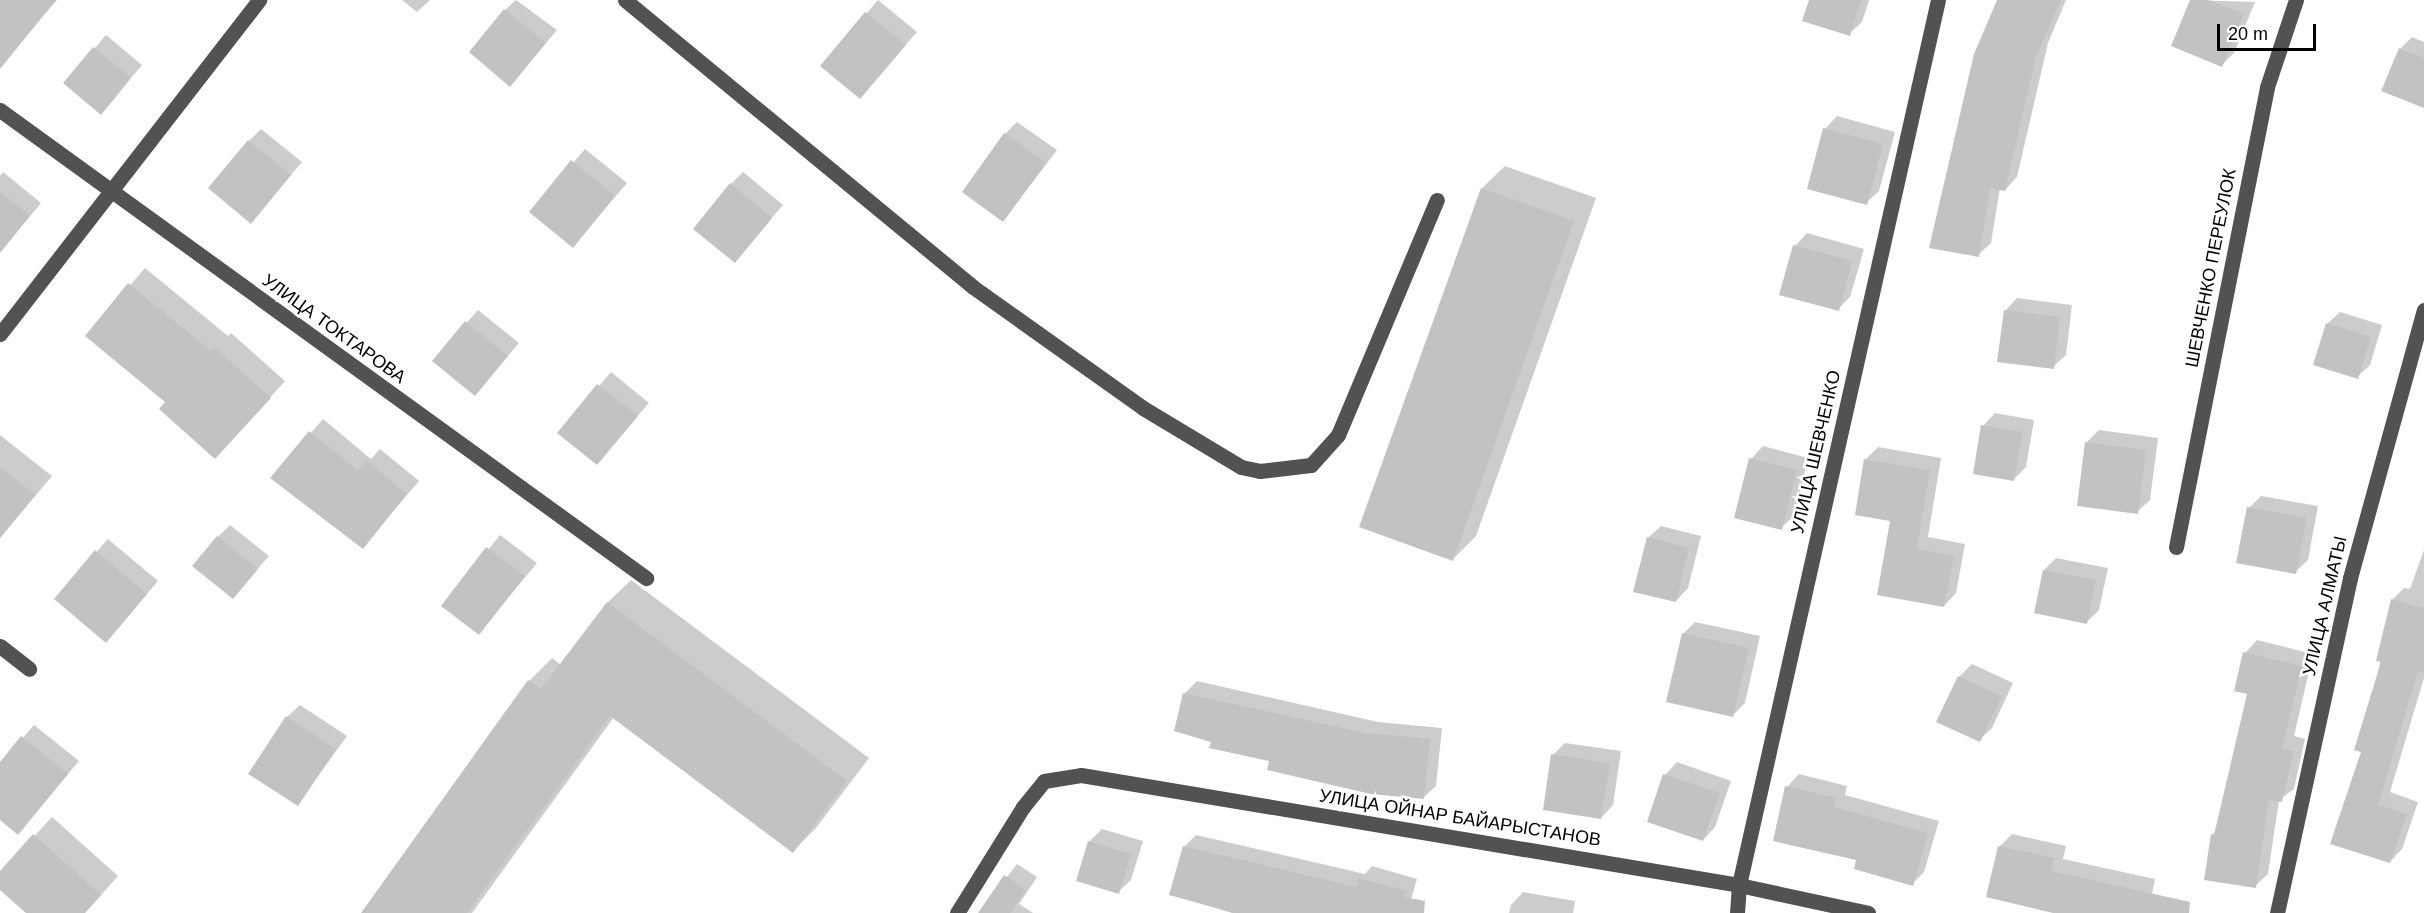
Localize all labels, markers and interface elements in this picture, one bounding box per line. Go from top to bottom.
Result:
scale bar [2220,12,2319,50]
text: 20 m [2228,24,2268,44]
street label: ШЕВЧЕНКО ПЕРЕУЛОК [2181,167,2241,369]
street label: УЛИЦА ТОКТАРОВА [258,270,410,388]
street label: УЛИЦА ШЕВЧЕНКО [1787,368,1845,536]
street label: УЛИЦА АЛМАТЫ [2298,534,2352,678]
street label: УЛИЦА ОЙНАР БАЙАРЫСТАНОВ [1318,785,1602,851]

